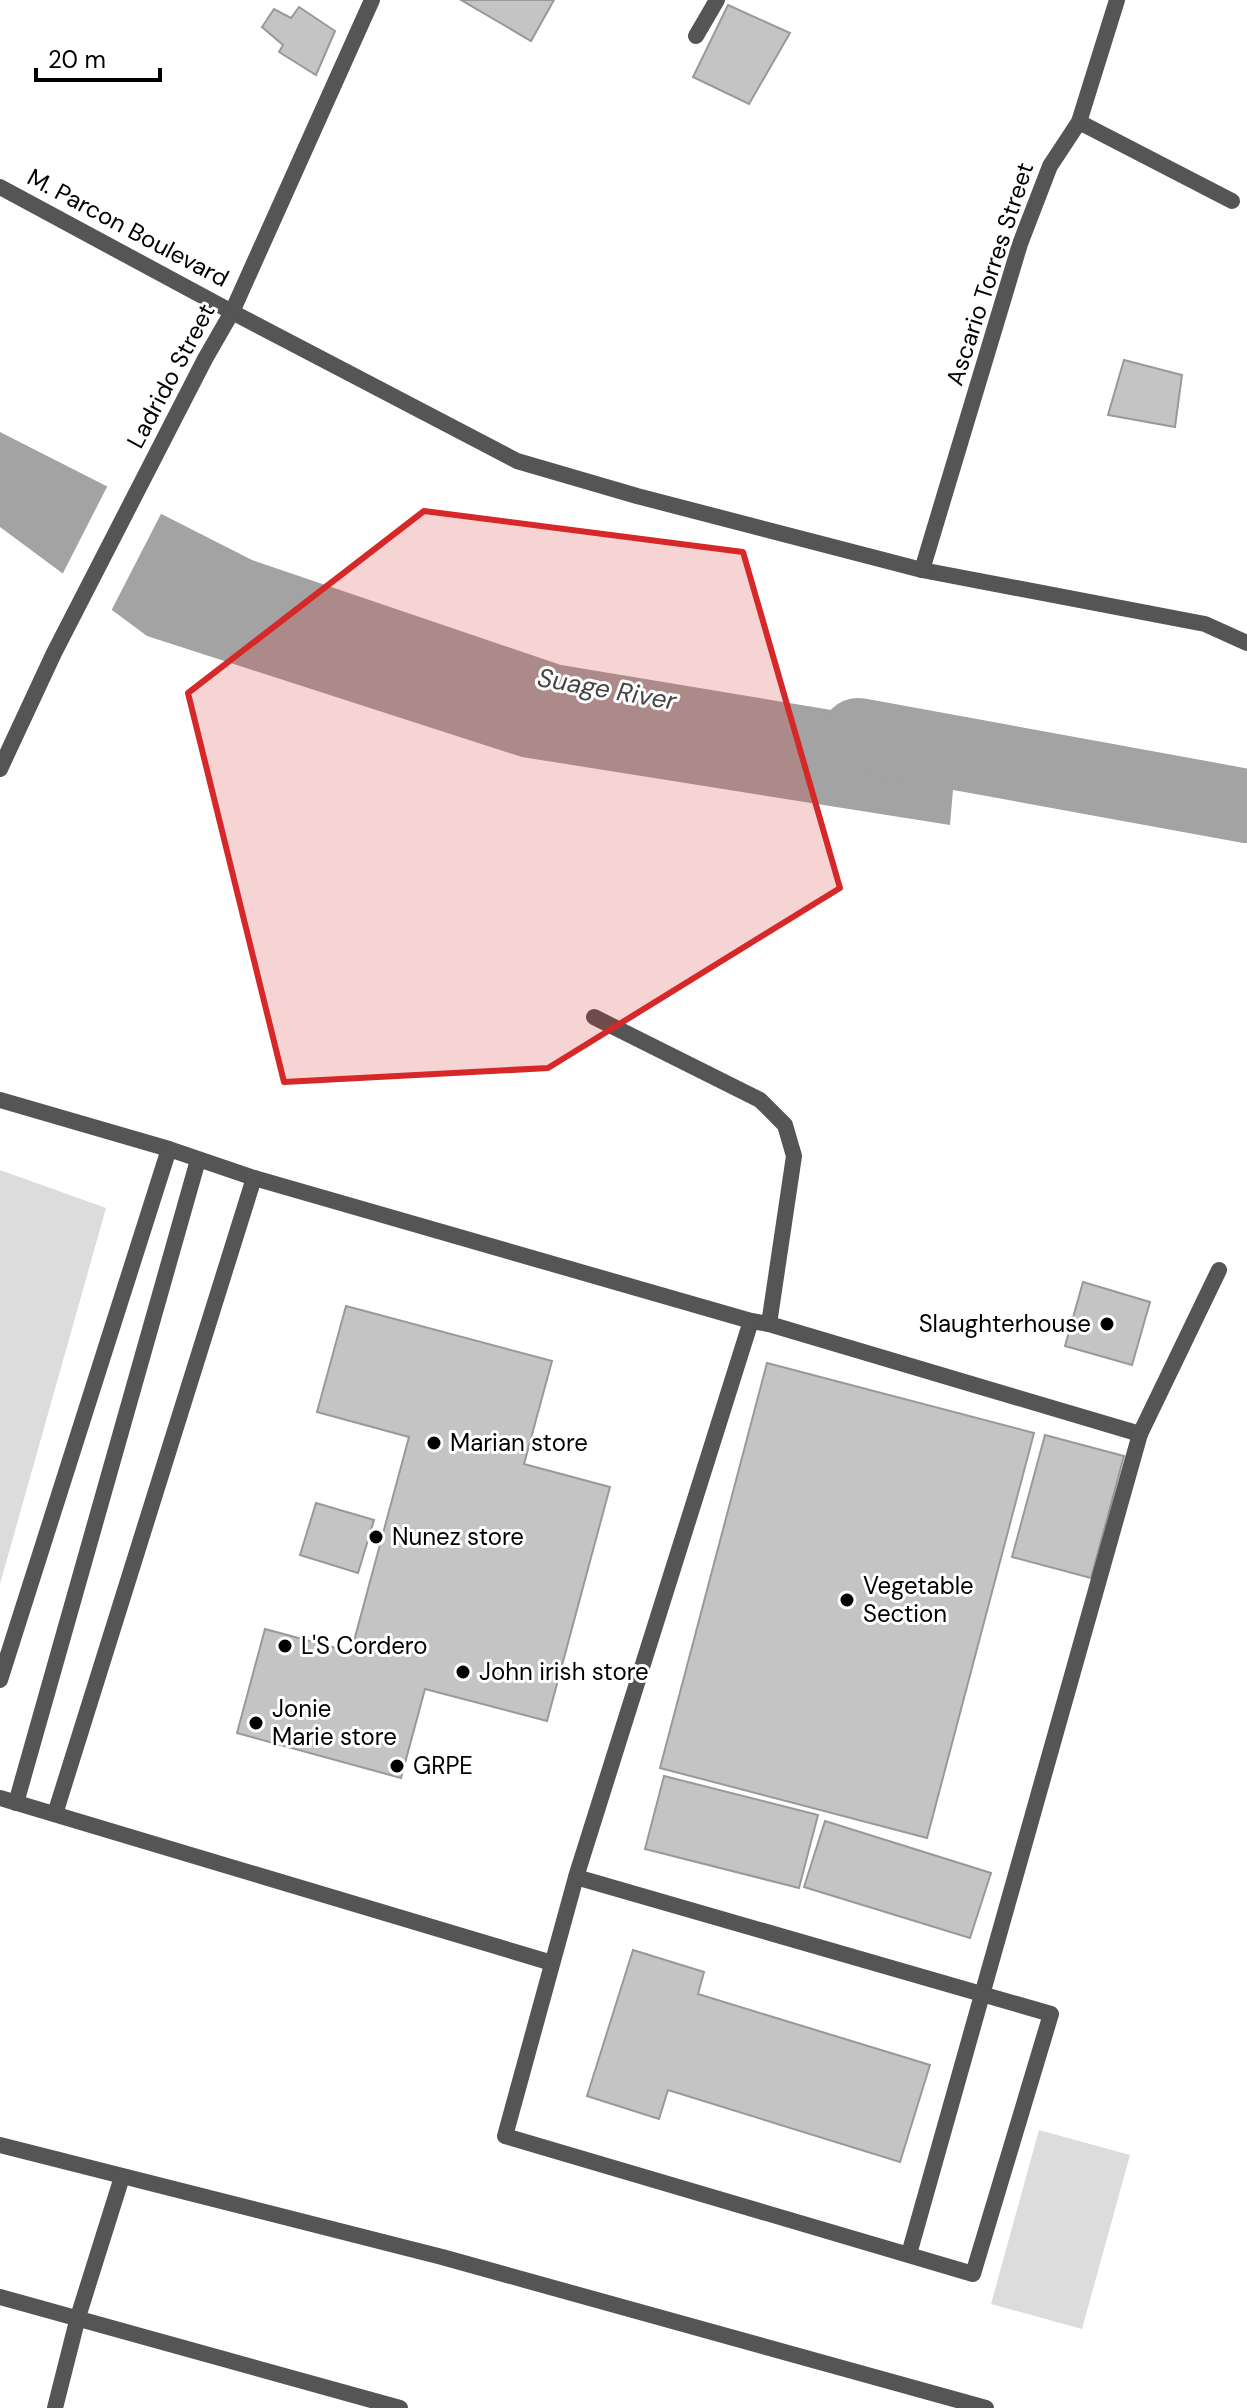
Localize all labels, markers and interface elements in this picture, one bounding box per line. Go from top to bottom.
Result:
scale bar [36,32,160,82]
text: 20 m [48,44,106,75]
street label: Ascario Torres Street [939,158,1040,389]
street label: M. Parcon Boulevard [22,161,234,294]
street label: Ladrido Street [120,298,222,453]
water label: Suage River [535,660,680,718]
place label: Slaughterhouse [919,1308,1091,1339]
marker: Slaughterhouse [1098,1315,1116,1333]
place label: Marian store [450,1427,588,1458]
marker: Marian store [425,1434,443,1452]
place label: Nunez store [392,1521,524,1552]
marker: Nunez store [367,1528,385,1546]
place label: Vegetable Section [863,1570,974,1629]
marker: Vegetable Section [838,1591,856,1609]
place label: L'S Cordero [301,1630,428,1661]
marker: L'S Cordero [276,1637,294,1655]
place label: John irish store [479,1656,649,1687]
marker: John irish store [454,1663,472,1681]
place label: Jonie Marie store [272,1693,397,1752]
marker: Jonie Marie store [247,1714,265,1732]
place label: GRPE [413,1750,473,1781]
marker: GRPE [388,1757,406,1775]

